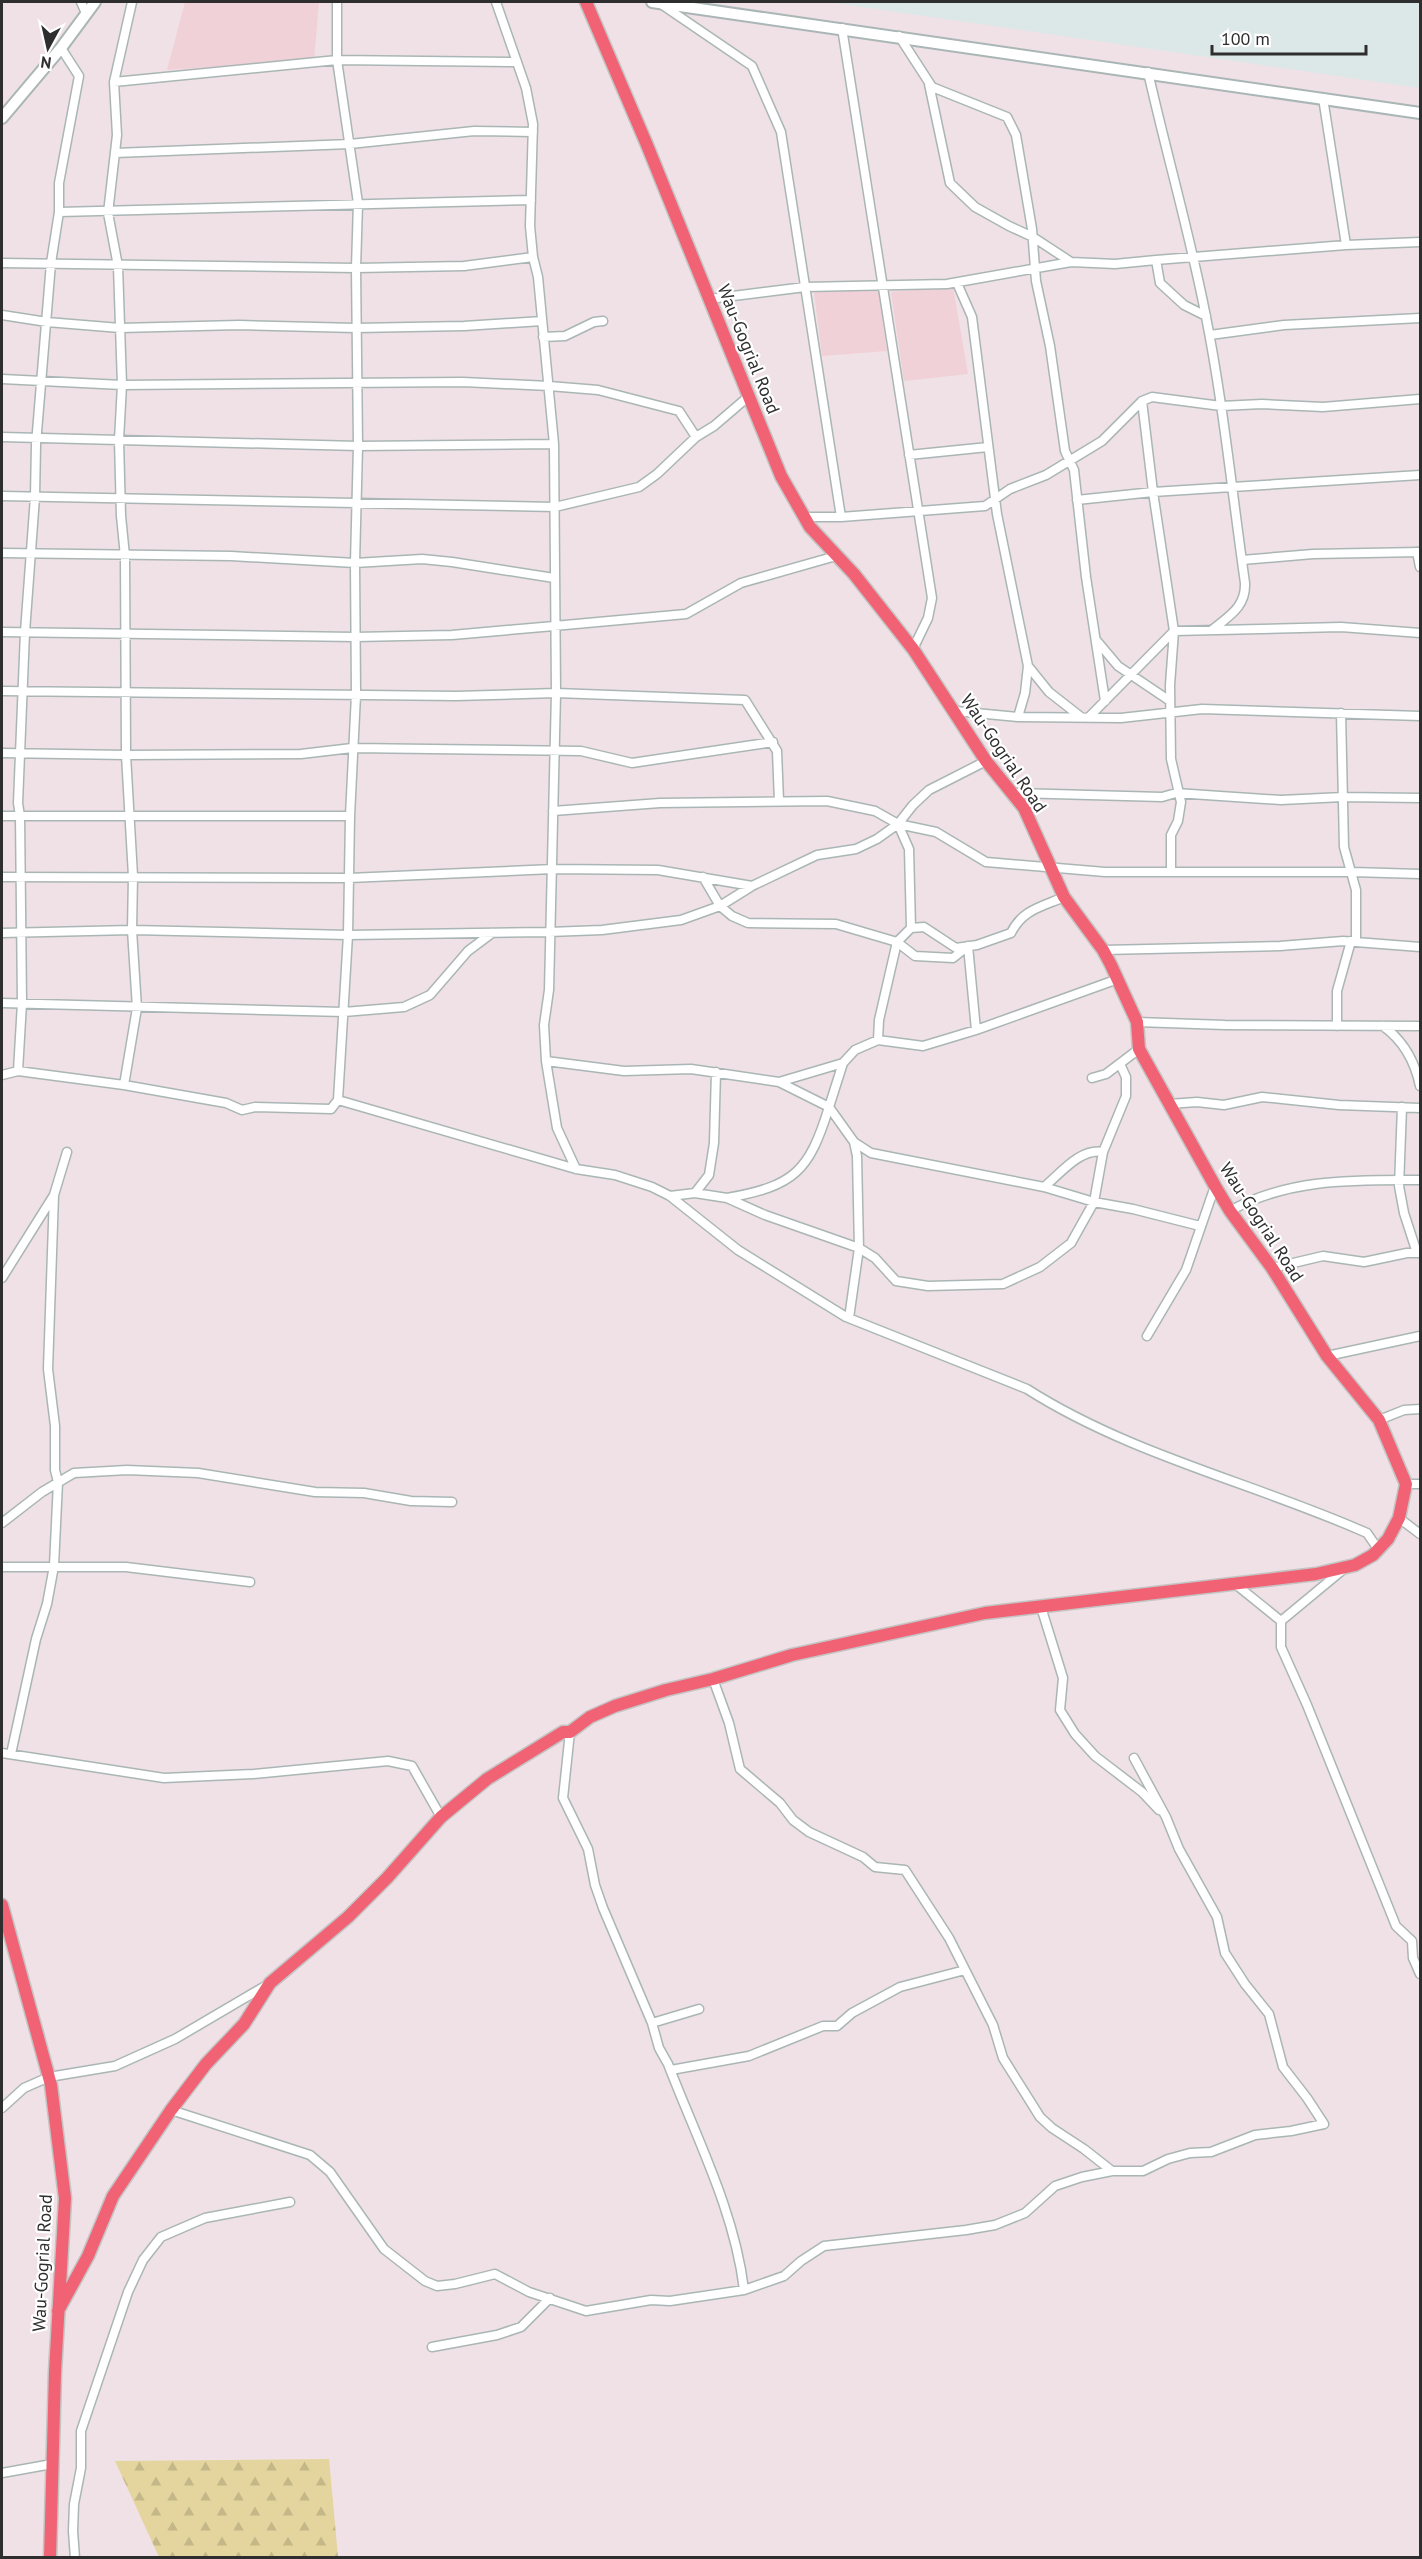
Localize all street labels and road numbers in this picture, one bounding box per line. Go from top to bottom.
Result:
street label: Wau-Gogrial Road [713,281,785,417]
street label: Wau-Gogrial Road [956,690,1052,816]
street label: Wau-Gogrial Road [1215,1158,1309,1286]
street label: Wau-Gogrial Road [27,2194,57,2332]

